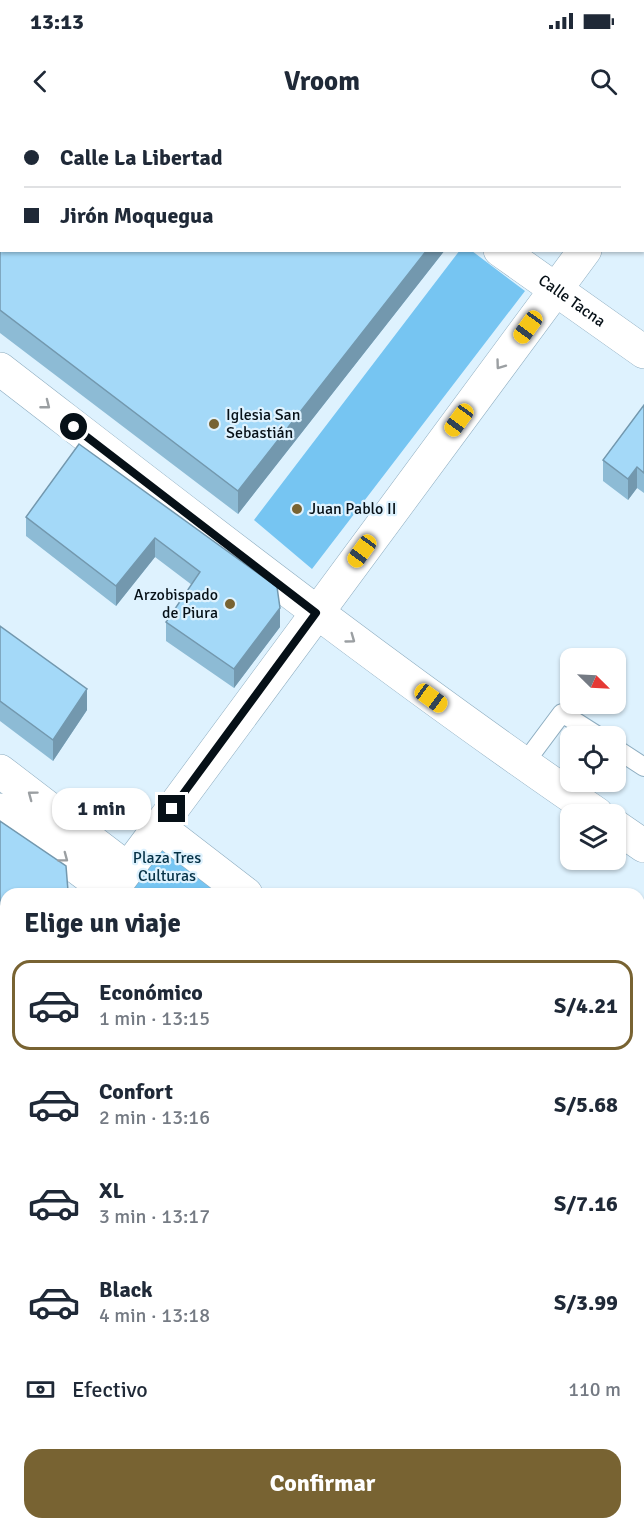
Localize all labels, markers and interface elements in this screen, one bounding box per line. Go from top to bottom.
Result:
text: 13:13 [30,8,84,35]
icon: back [24,65,57,98]
text: Vroom [284,65,360,98]
icon: search [587,65,620,98]
text: Calle La Libertad [60,144,223,171]
text: Jirón Moquegua [60,202,213,229]
street label: Calle Tacna [534,270,609,331]
car [510,307,546,347]
one-way arrow [496,358,507,369]
one-way arrow [40,398,51,409]
car [441,400,477,440]
place label: Iglesia San Sebastián [226,405,300,443]
route start [60,413,87,440]
marker: Iglesia San Sebastián [207,417,221,431]
place label: Juan Pablo II [309,499,396,519]
marker: Juan Pablo II [290,502,304,516]
car [344,531,380,571]
place label: Arzobispado de Piura [134,585,218,623]
marker: Arzobispado de Piura [223,597,237,611]
one-way arrow [345,631,356,642]
north arrow [560,648,626,714]
map controls [560,648,626,870]
car [411,680,451,716]
button: locate [560,726,626,792]
callout: 1 min [52,788,151,830]
one-way arrow [27,792,38,803]
route end [158,795,185,822]
text: 1 min [77,796,126,821]
button: layers [560,804,626,870]
park label: Plaza Tres Culturas [133,848,201,886]
one-way arrow [57,850,68,861]
text: Elige un viaje [24,907,181,940]
icon: car [27,978,81,1032]
text: Económico [99,979,203,1006]
text: S/4.21 [554,992,618,1019]
text: 1 min · 13:15 [99,1006,210,1031]
icon: car [27,1077,81,1131]
text: Confort [99,1078,173,1105]
text: S/5.68 [554,1091,618,1118]
text: 2 min · 13:16 [99,1105,210,1130]
icon: car [27,1176,81,1230]
text: XL [99,1177,124,1204]
text: S/7.16 [554,1190,618,1217]
text: 3 min · 13:17 [99,1204,210,1229]
icon: car [27,1275,81,1329]
text: Black [99,1276,153,1303]
text: S/3.99 [554,1289,618,1316]
text: 4 min · 13:18 [99,1303,210,1328]
icon: cash [24,1373,57,1406]
text: Efectivo [72,1376,148,1403]
text: 110 m [568,1377,621,1402]
button: Confirmar [24,1449,621,1518]

